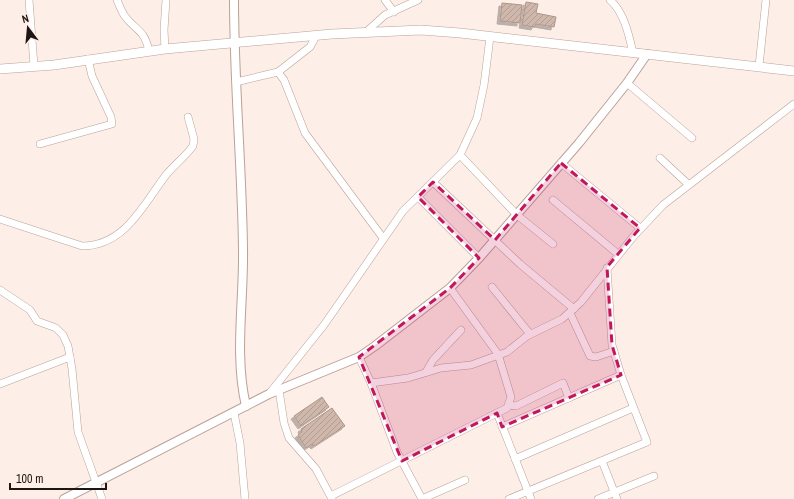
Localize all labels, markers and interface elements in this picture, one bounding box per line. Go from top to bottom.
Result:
north arrow [8,8,48,48]
text: N [20,11,30,26]
scale bar [10,465,106,491]
text: 100 m [16,471,43,487]

